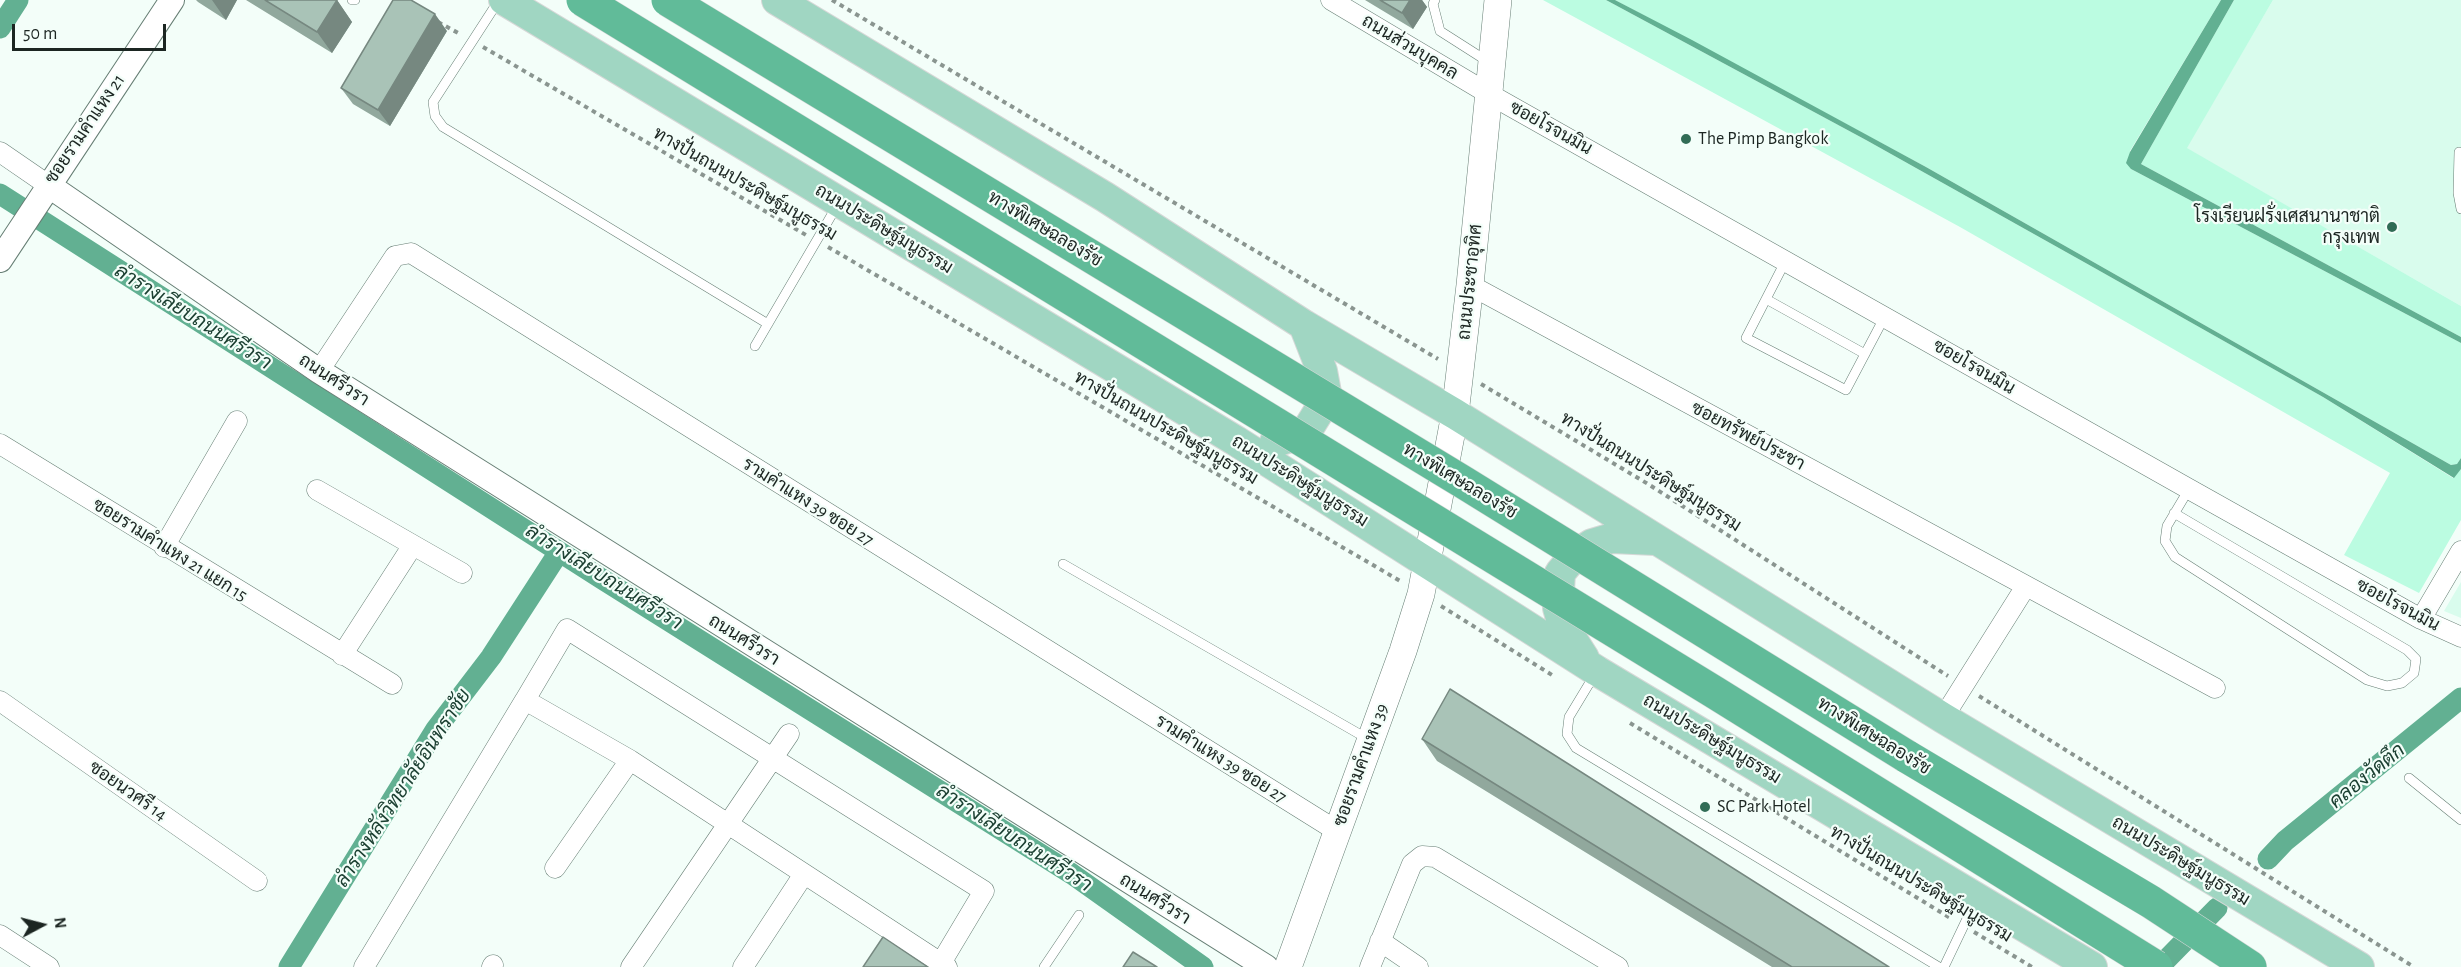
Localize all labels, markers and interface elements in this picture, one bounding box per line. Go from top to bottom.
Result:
street label: ถนนส่วนบุคคล [1358,10,1462,84]
scale bar [15,12,170,50]
text: 50 m [23,25,57,43]
street label: ซอยรามคำแหง 21 [40,70,130,188]
street label: ซอยโรจนมิน [1506,96,1596,160]
street label: ทางปั่นถนนประดิษฐ์มนูธรรม [649,122,841,246]
place label: The Pimp Bangkok [1698,128,1828,150]
marker: The Pimp Bangkok [1679,132,1693,146]
street label: ถนนประดิษฐ์มนูธรรม [811,179,957,279]
street label: ทางพิเศษฉลองรัช [984,186,1106,272]
place label: โรงเรียนฝรั่งเศสนานาชาติ กรุงเทพ [2194,206,2380,248]
marker: โรงเรียนฝรั่งเศสนานาชาติ กรุงเทพ [2385,220,2399,234]
street label: ถนนประชาอุทิศ [1453,223,1487,341]
water label: ลำรางเลียบถนนศรีวรา [110,259,276,375]
street label: ซอยโรจนมิน [1929,335,2019,399]
street label: ถนนศรีวรา [295,349,373,411]
street label: ทางปั่นถนนประดิษฐ์มนูธรรม [1070,366,1262,490]
street label: ซอยทรัพย์ประชา [1688,397,1808,475]
street label: ทางปั่นถนนประดิษฐ์มนูธรรม [1557,408,1745,536]
street label: ถนนประดิษฐ์มนูธรรม [1228,430,1372,532]
street label: ทางพิเศษฉลองรัช [1399,438,1521,524]
street label: รามคำแหง 39 ซอย 27 [738,453,878,551]
street label: ซอยรามคำแหง 21 แยก 15 [89,494,251,606]
water label: ลำรางเลียบถนนศรีวรา [521,519,687,635]
street label: ซอยโรจนมิน [2353,574,2443,636]
street label: ถนนศรีวรา [705,610,783,670]
water label: ลำรางหลังวิทยาลัยอินทราชัย [330,684,476,892]
street label: ถนนประดิษฐ์มนูธรรม [1639,689,1785,789]
street label: ทางพิเศษฉลองรัช [1813,693,1935,779]
street label: ซอยรามคำแหง 39 [1329,701,1393,829]
street label: รามคำแหง 39 ซอย 27 [1151,710,1291,808]
water label: คลองวัดตึก [2324,738,2410,814]
street label: ซอยนวศรี 14 [85,756,171,826]
water label: ลำรางเลียบถนนศรีวรา [932,779,1096,897]
place label: SC Park Hotel [1717,796,1811,818]
marker: SC Park Hotel [1698,800,1712,814]
street label: ถนนประดิษฐ์มนูธรรม [2108,811,2254,911]
street label: ทางปั่นถนนประดิษฐ์มนูธรรม [1826,821,2016,947]
street label: ถนนศรีวรา [1116,869,1194,929]
north arrow [12,895,72,955]
text: N [51,916,68,929]

